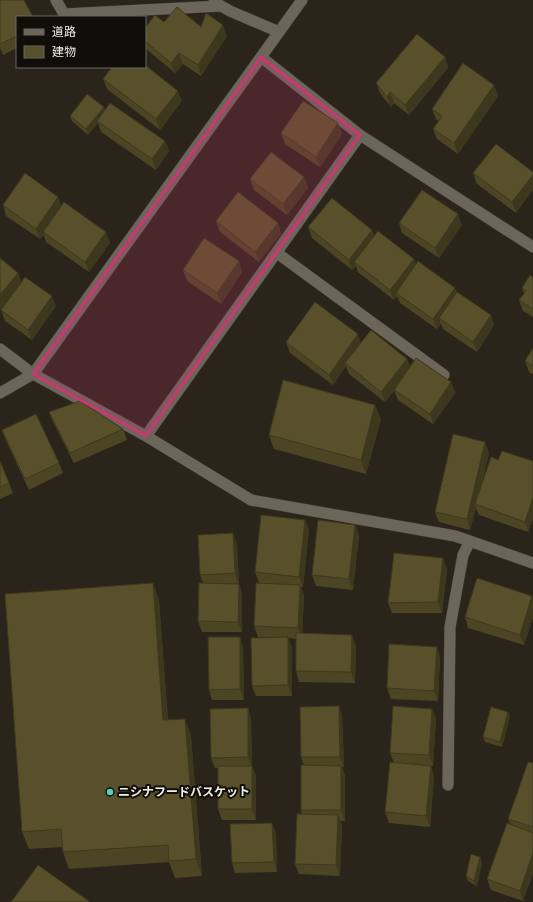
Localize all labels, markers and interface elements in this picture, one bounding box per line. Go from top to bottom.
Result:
legend [16,16,146,68]
text: 道路 [52,22,76,41]
text: 建物 [52,42,76,61]
place label: ニシナフードバスケット [118,782,250,801]
marker: ニシナフードバスケット [105,787,115,797]

